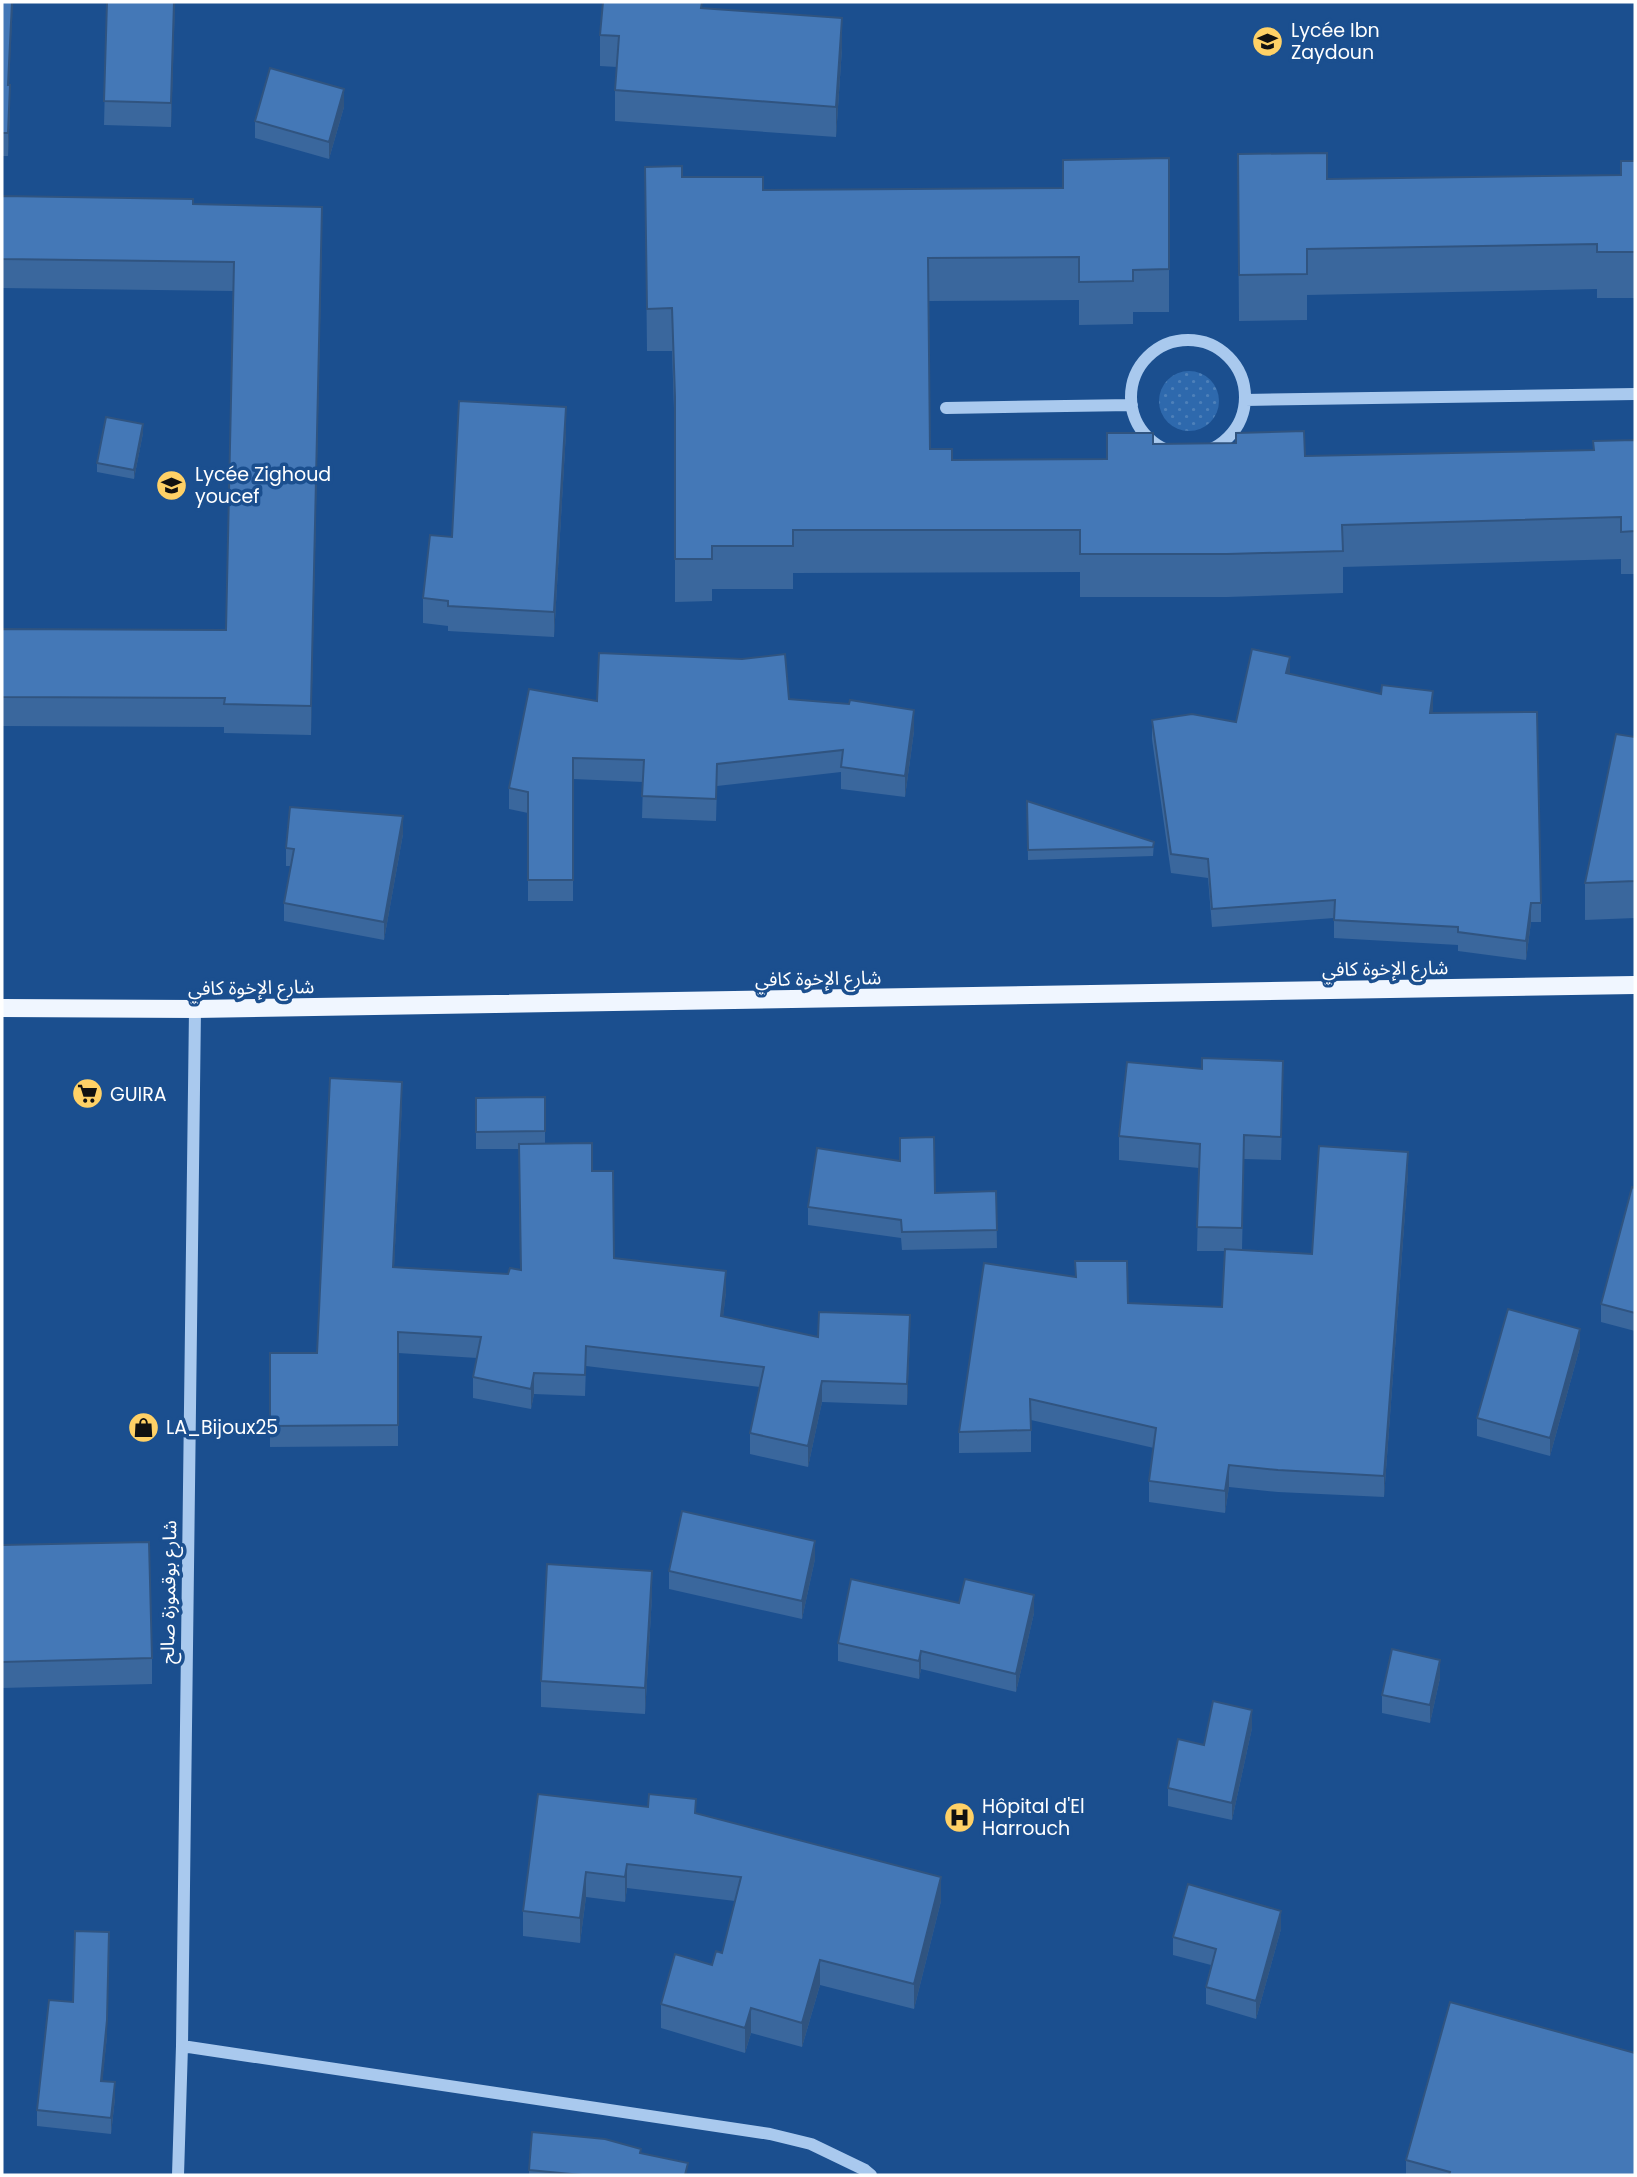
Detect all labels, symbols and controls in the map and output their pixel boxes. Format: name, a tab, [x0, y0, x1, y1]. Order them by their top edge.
place label: Lycée Ibn Zaydoun	[1291, 17, 1380, 66]
school or university icon: Lycée Ibn Zaydoun	[1251, 24, 1285, 58]
place label: Lycée Zighoud youcef	[195, 461, 331, 510]
school or university icon: Lycée Zighoud youcef	[155, 468, 189, 502]
street label: شارع الإخوة كافي	[1322, 954, 1448, 985]
street label: شارع الإخوة كافي	[755, 964, 881, 995]
street label: شارع الإخوة كافي	[188, 973, 314, 1004]
supermarket icon: GUIRA	[70, 1077, 104, 1111]
place label: GUIRA	[110, 1081, 167, 1108]
shop icon: LA_Bijoux25	[126, 1410, 160, 1444]
place label: LA_Bijoux25	[166, 1414, 278, 1441]
street label: شارع بوقموزة صالح	[154, 1520, 184, 1664]
place label: Hôpital d'El Harrouch	[982, 1793, 1085, 1842]
hospital icon: Hôpital d'El Harrouch	[942, 1800, 976, 1834]

